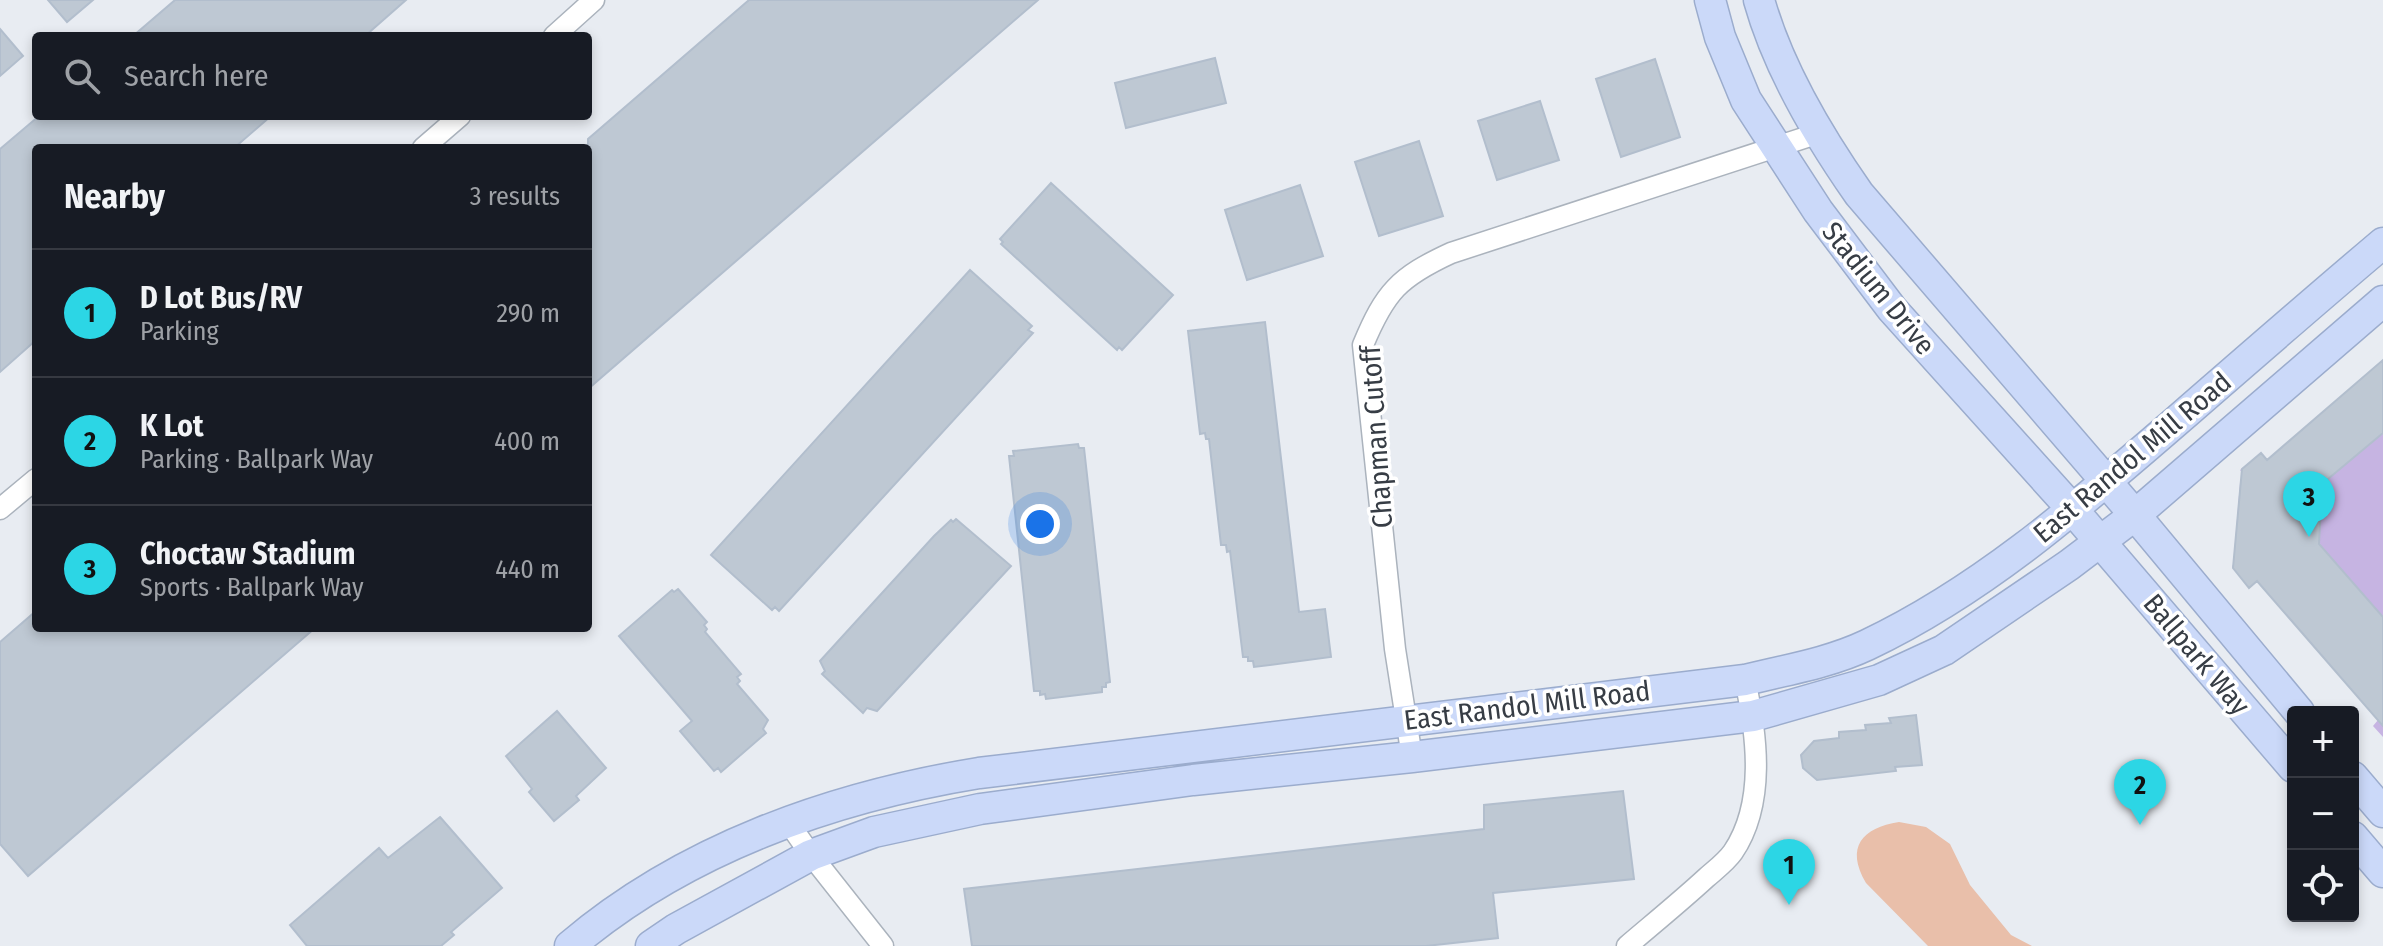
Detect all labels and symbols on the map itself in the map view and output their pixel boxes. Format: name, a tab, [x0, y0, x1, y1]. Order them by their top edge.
street label: Stadium Drive	[1815, 215, 1942, 361]
street label: Chapman Cutoff	[1353, 342, 1399, 529]
street label: East Randol Mill Road	[2027, 365, 2238, 550]
pin: 3	[2283, 471, 2335, 537]
your location	[1020, 504, 1060, 544]
street label: Ballpark Way	[2137, 587, 2257, 722]
street label: East Randol Mill Road	[1402, 674, 1652, 737]
pin: 2	[2114, 759, 2166, 825]
pin: 1	[1763, 839, 1815, 905]

